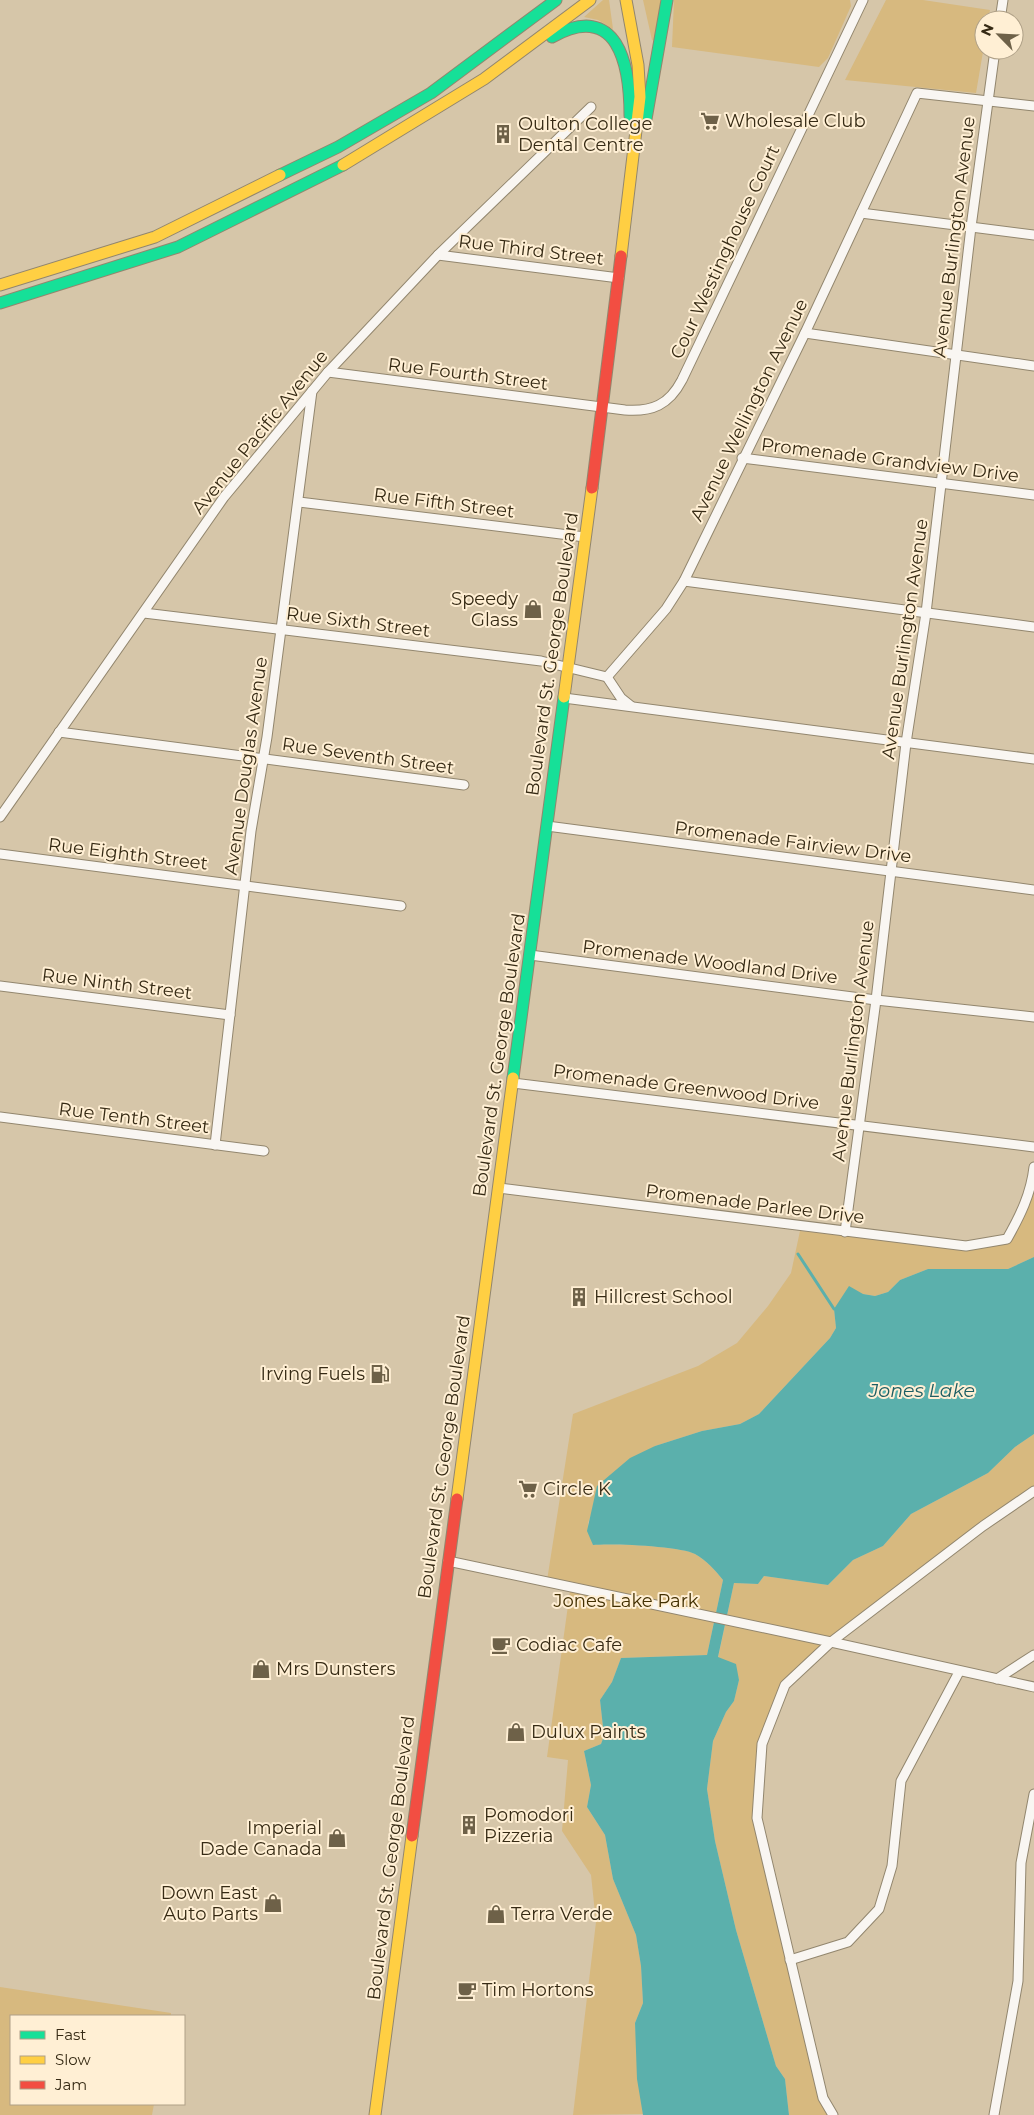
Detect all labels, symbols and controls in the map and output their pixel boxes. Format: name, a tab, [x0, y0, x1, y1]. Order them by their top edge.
north arrow	[974, 10, 1024, 60]
text: N	[977, 21, 998, 39]
supermarket icon: Wholesale Club	[699, 110, 721, 132]
place label: Wholesale Club	[725, 110, 866, 132]
place label: Oulton College Dental Centre	[518, 113, 653, 156]
street label: Avenue Burlington Avenue	[928, 115, 980, 359]
building icon: Oulton College Dental Centre	[492, 123, 514, 145]
street label: Cour Westinghouse Court	[666, 142, 784, 362]
street label: Rue Third Street	[457, 230, 605, 270]
street label: Avenue Wellington Avenue	[685, 295, 813, 525]
street label: Avenue Pacific Avenue	[187, 346, 333, 518]
street label: Rue Fourth Street	[387, 353, 549, 395]
street label: Promenade Grandview Drive	[760, 433, 1020, 487]
street label: Rue Fifth Street	[372, 483, 516, 523]
street label: Boulevard St. George Boulevard	[521, 511, 583, 797]
street label: Avenue Burlington Avenue	[877, 517, 933, 761]
place label: Speedy Glass	[451, 588, 518, 631]
shop icon: Speedy Glass	[522, 598, 544, 620]
street label: Rue Sixth Street	[285, 602, 431, 642]
street label: Avenue Douglas Avenue	[220, 655, 272, 877]
street label: Rue Seventh Street	[281, 733, 455, 779]
street label: Promenade Fairview Drive	[673, 817, 913, 867]
street label: Rue Eighth Street	[47, 833, 209, 875]
street label: Boulevard St. George Boulevard	[468, 912, 530, 1198]
street label: Avenue Burlington Avenue	[827, 919, 879, 1163]
street label: Promenade Woodland Drive	[581, 935, 839, 989]
street label: Rue Ninth Street	[41, 964, 193, 1004]
street label: Promenade Greenwood Drive	[552, 1060, 821, 1114]
street label: Rue Tenth Street	[57, 1098, 211, 1138]
street label: Promenade Parlee Drive	[644, 1180, 866, 1228]
building icon: Hillcrest School	[568, 1286, 590, 1308]
place label: Hillcrest School	[594, 1286, 733, 1308]
street label: Boulevard St. George Boulevard	[413, 1314, 475, 1600]
place label: Irving Fuels	[261, 1363, 365, 1385]
fuel station icon: Irving Fuels	[369, 1363, 391, 1385]
water label: Jones Lake	[868, 1379, 975, 1402]
supermarket icon: Circle K	[517, 1478, 539, 1500]
place label: Circle K	[543, 1478, 611, 1500]
park label: Jones Lake Park	[552, 1590, 699, 1612]
cafe icon: Codiac Cafe	[490, 1634, 512, 1656]
place label: Codiac Cafe	[516, 1634, 622, 1656]
shop icon: Mrs Dunsters	[250, 1658, 272, 1680]
place label: Mrs Dunsters	[276, 1658, 396, 1680]
street label: Boulevard St. George Boulevard	[363, 1715, 419, 2001]
shop icon: Dulux Paints	[505, 1721, 527, 1743]
place label: Dulux Paints	[531, 1721, 646, 1743]
place label: Pomodori Pizzeria	[484, 1804, 574, 1847]
building icon: Pomodori Pizzeria	[458, 1814, 480, 1836]
place label: Imperial Dade Canada	[200, 1817, 322, 1860]
shop icon: Imperial Dade Canada	[326, 1827, 348, 1849]
place label: Down East Auto Parts	[161, 1882, 258, 1925]
shop icon: Down East Auto Parts	[262, 1892, 284, 1914]
shop icon: Terra Verde	[485, 1903, 507, 1925]
place label: Terra Verde	[511, 1903, 613, 1925]
cafe icon: Tim Hortons	[456, 1979, 478, 2001]
place label: Tim Hortons	[482, 1979, 594, 2001]
legend	[10, 2015, 185, 2105]
text: Fast	[55, 2025, 86, 2044]
text: Slow	[55, 2050, 91, 2069]
text: Jam	[54, 2075, 87, 2094]

